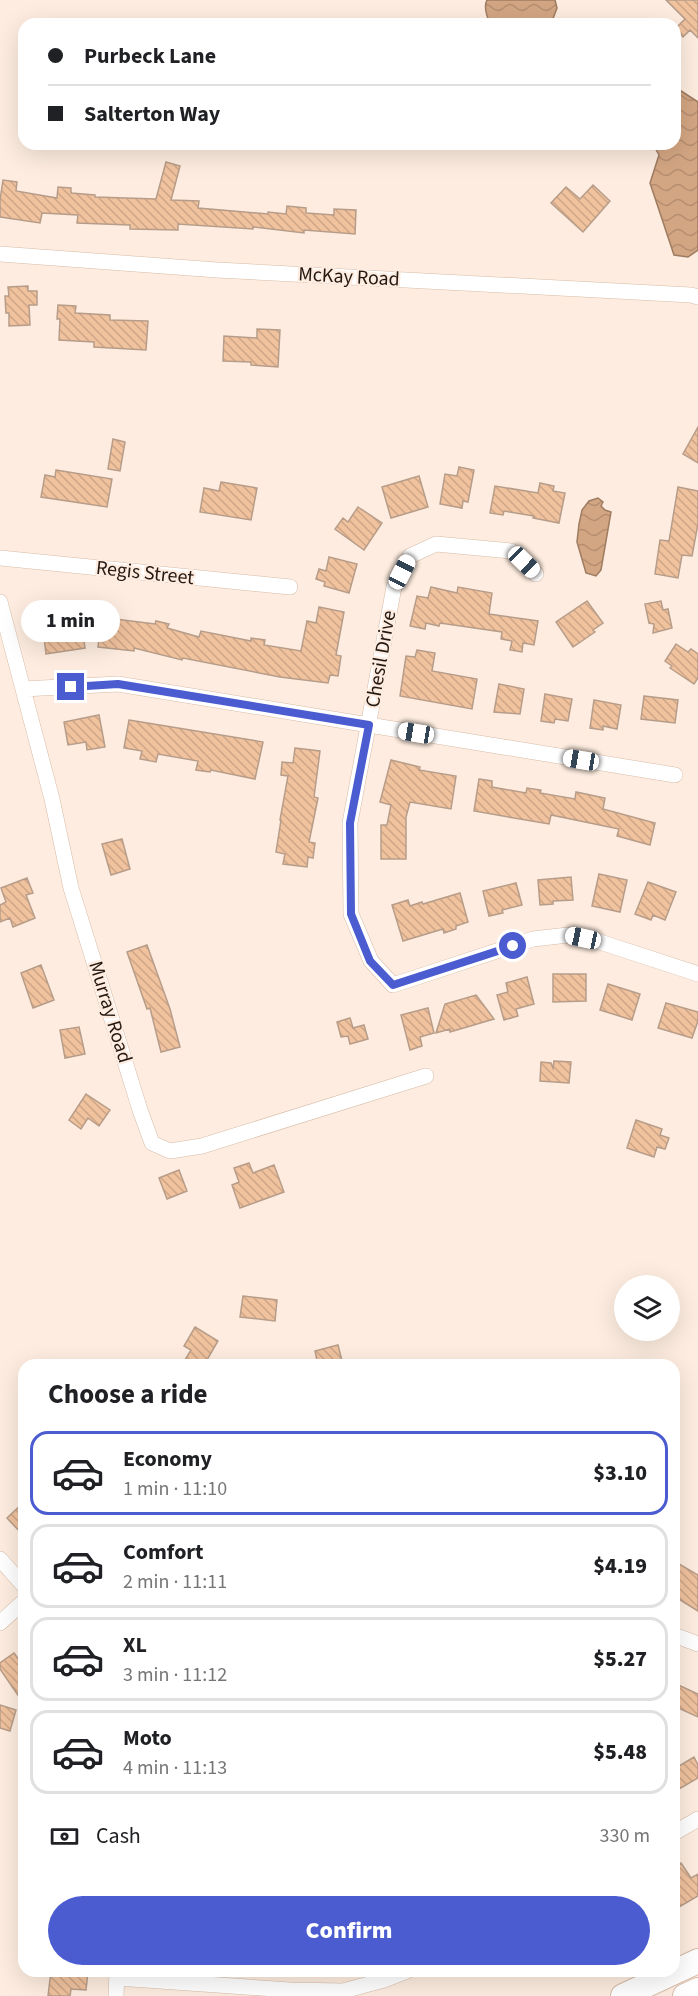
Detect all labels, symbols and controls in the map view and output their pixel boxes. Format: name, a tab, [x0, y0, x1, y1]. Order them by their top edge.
text: Purbeck Lane	[84, 40, 216, 72]
text: Salterton Way	[84, 98, 220, 130]
street label: McKay Road	[298, 260, 400, 294]
car	[505, 543, 543, 581]
car	[386, 552, 418, 592]
street label: Regis Street	[95, 554, 196, 592]
callout: 1 min	[22, 600, 121, 642]
text: 1 min	[46, 607, 95, 635]
street label: Chesil Drive	[359, 608, 403, 710]
route end	[57, 673, 84, 700]
car	[397, 721, 435, 745]
car	[562, 748, 600, 772]
car	[564, 925, 602, 951]
route start	[499, 932, 526, 959]
street label: Murray Road	[81, 958, 139, 1066]
map controls	[614, 1275, 680, 1341]
button: layers	[614, 1275, 680, 1341]
text: Choose a ride	[48, 1375, 208, 1414]
text: Economy	[123, 1443, 212, 1475]
icon: car	[51, 1446, 105, 1500]
text: $3.10	[593, 1457, 647, 1489]
text: 1 min · 11:10	[123, 1475, 227, 1503]
text: Comfort	[123, 1536, 204, 1568]
icon: car	[51, 1539, 105, 1593]
text: $4.19	[593, 1550, 647, 1582]
text: 2 min · 11:11	[123, 1568, 227, 1596]
text: XL	[123, 1629, 147, 1661]
icon: car	[51, 1632, 105, 1686]
text: $5.27	[593, 1643, 647, 1675]
text: 3 min · 11:12	[123, 1661, 227, 1689]
text: Moto	[123, 1722, 172, 1754]
icon: car	[51, 1725, 105, 1779]
text: $5.48	[593, 1736, 647, 1768]
text: 4 min · 11:13	[123, 1754, 227, 1782]
icon: cash	[48, 1820, 81, 1853]
text: Cash	[96, 1820, 141, 1852]
text: 330 m	[600, 1822, 650, 1850]
button: Confirm	[48, 1896, 650, 1965]

